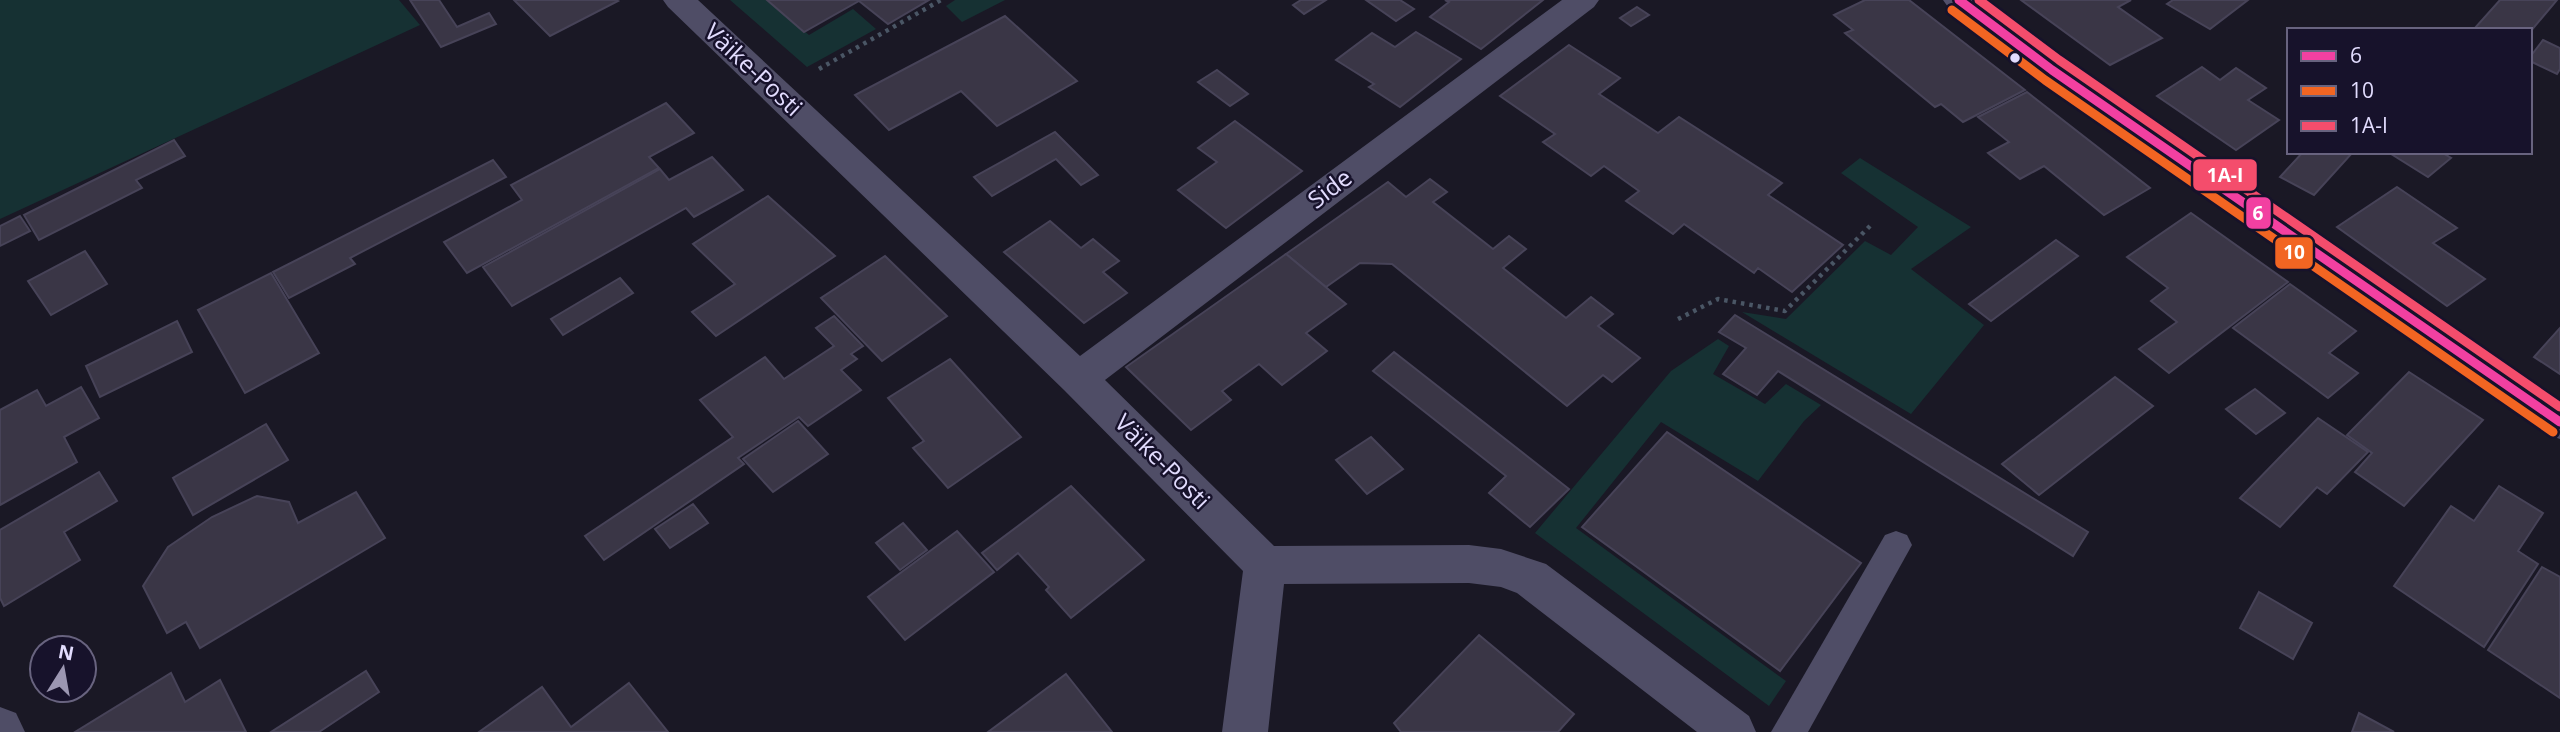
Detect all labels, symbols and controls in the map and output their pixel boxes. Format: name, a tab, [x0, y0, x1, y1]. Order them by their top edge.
street label: Väike-Posti	[698, 15, 810, 123]
legend	[2287, 28, 2532, 154]
text: 6	[2350, 41, 2362, 69]
unlabelled marker	[2008, 51, 2022, 65]
text: 10	[2350, 76, 2374, 104]
text: 1A-I	[2350, 111, 2388, 139]
line badge: 1A-I	[2192, 158, 2258, 192]
street label: Side	[1300, 160, 1358, 215]
text: 1A-I	[2207, 162, 2243, 188]
line badge: 6	[2245, 196, 2272, 230]
text: 6	[2253, 200, 2264, 226]
line badge: 10	[2274, 236, 2314, 270]
text: 10	[2283, 239, 2305, 265]
street label: Väike-Posti	[1108, 406, 1218, 516]
north arrow	[28, 634, 98, 704]
text: N	[56, 638, 76, 667]

